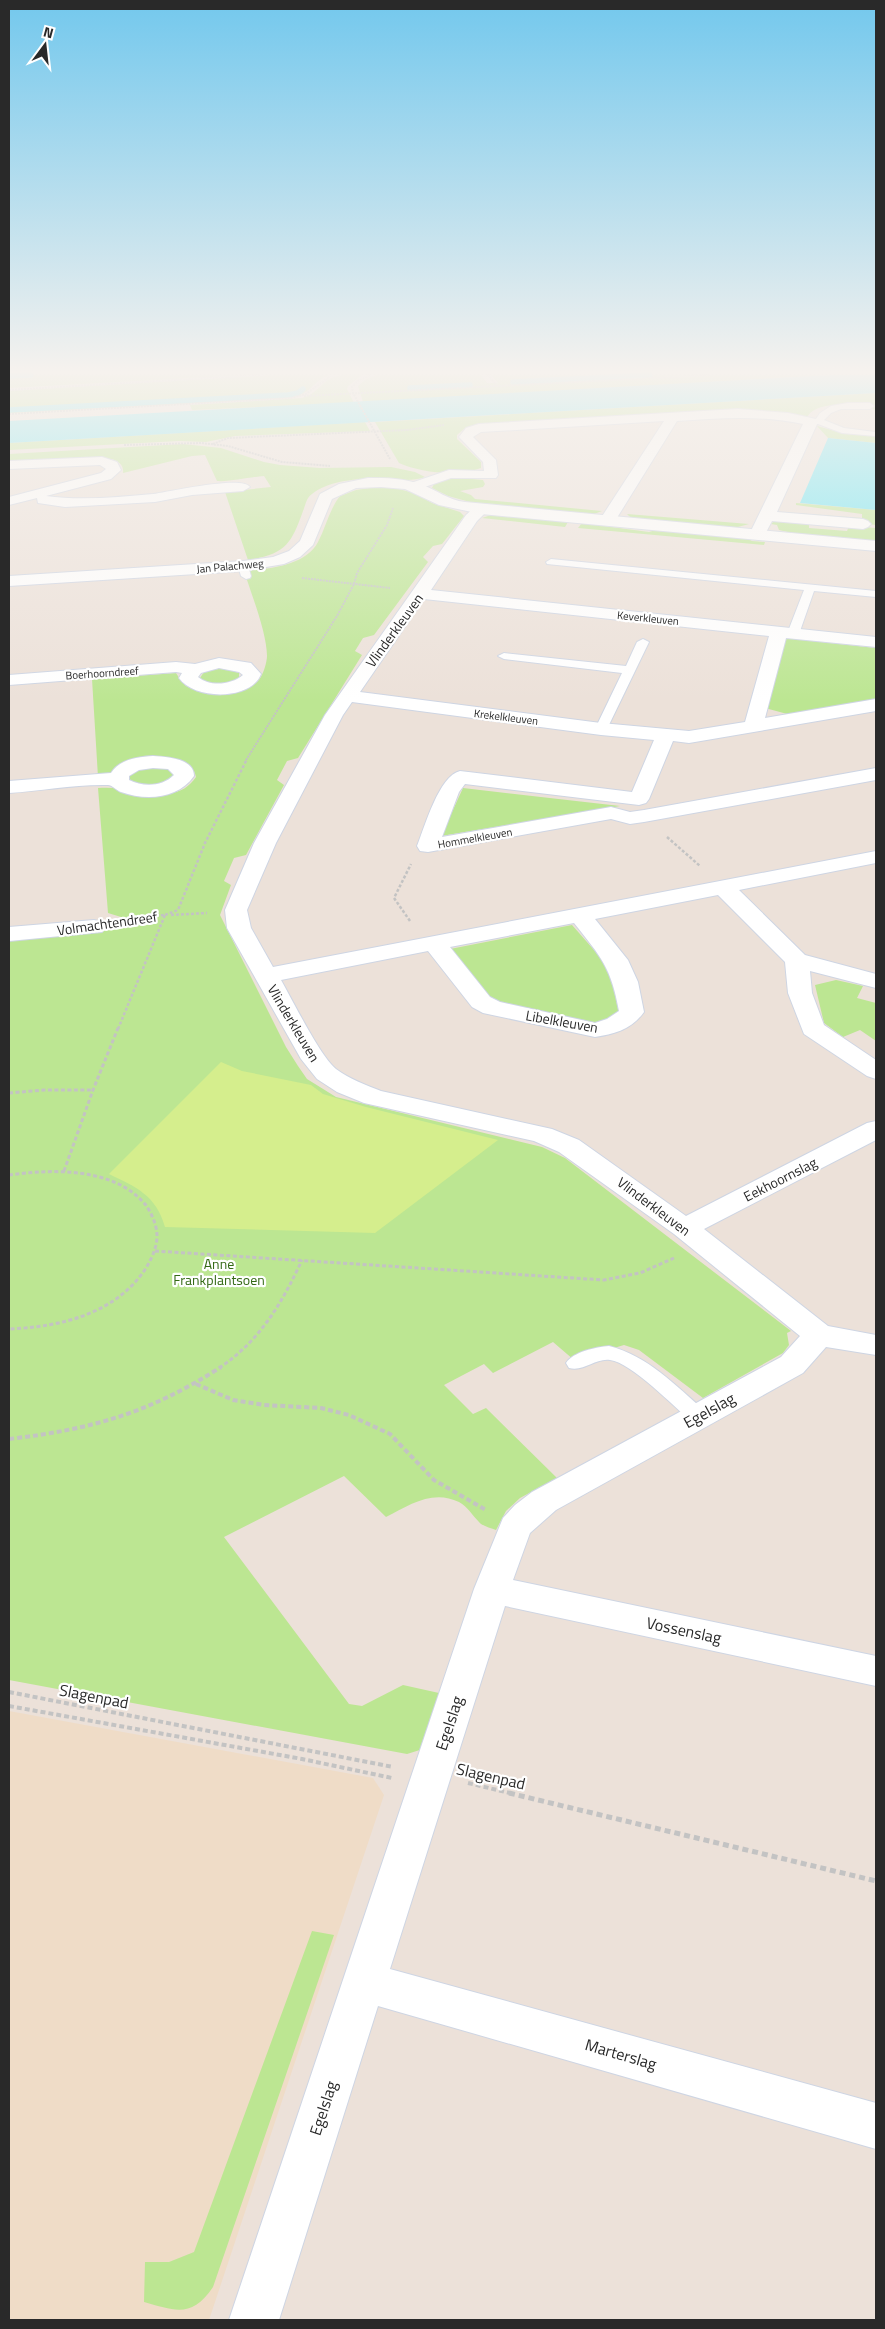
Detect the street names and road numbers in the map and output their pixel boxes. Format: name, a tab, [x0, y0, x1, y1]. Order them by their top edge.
street label: Jan Palachweg	[196, 555, 265, 577]
street label: Vlinderkleuven	[360, 589, 428, 671]
street label: Keverkleuven	[616, 607, 680, 629]
street label: Boerhoorndreef	[65, 662, 140, 684]
street label: Krekelkleuven	[473, 705, 539, 729]
street label: Hommelkleuven	[436, 824, 514, 852]
street label: Volmachtendreef	[56, 906, 159, 940]
street label: Vlinderkleuven	[263, 980, 325, 1066]
street label: Libelkleuven	[524, 1004, 600, 1038]
street label: Eekhoornslag	[740, 1151, 820, 1207]
street label: Vlinderkleuven	[613, 1171, 695, 1241]
street label: Egelslag	[679, 1386, 739, 1434]
street label: Vossenslag	[644, 1610, 724, 1650]
street label: Slagenpad	[57, 1678, 131, 1714]
street label: Egelslag	[429, 1693, 469, 1753]
street label: Slagenpad	[454, 1756, 528, 1796]
street label: Marterslag	[582, 2032, 660, 2076]
street label: Egelslag	[303, 2078, 343, 2138]

